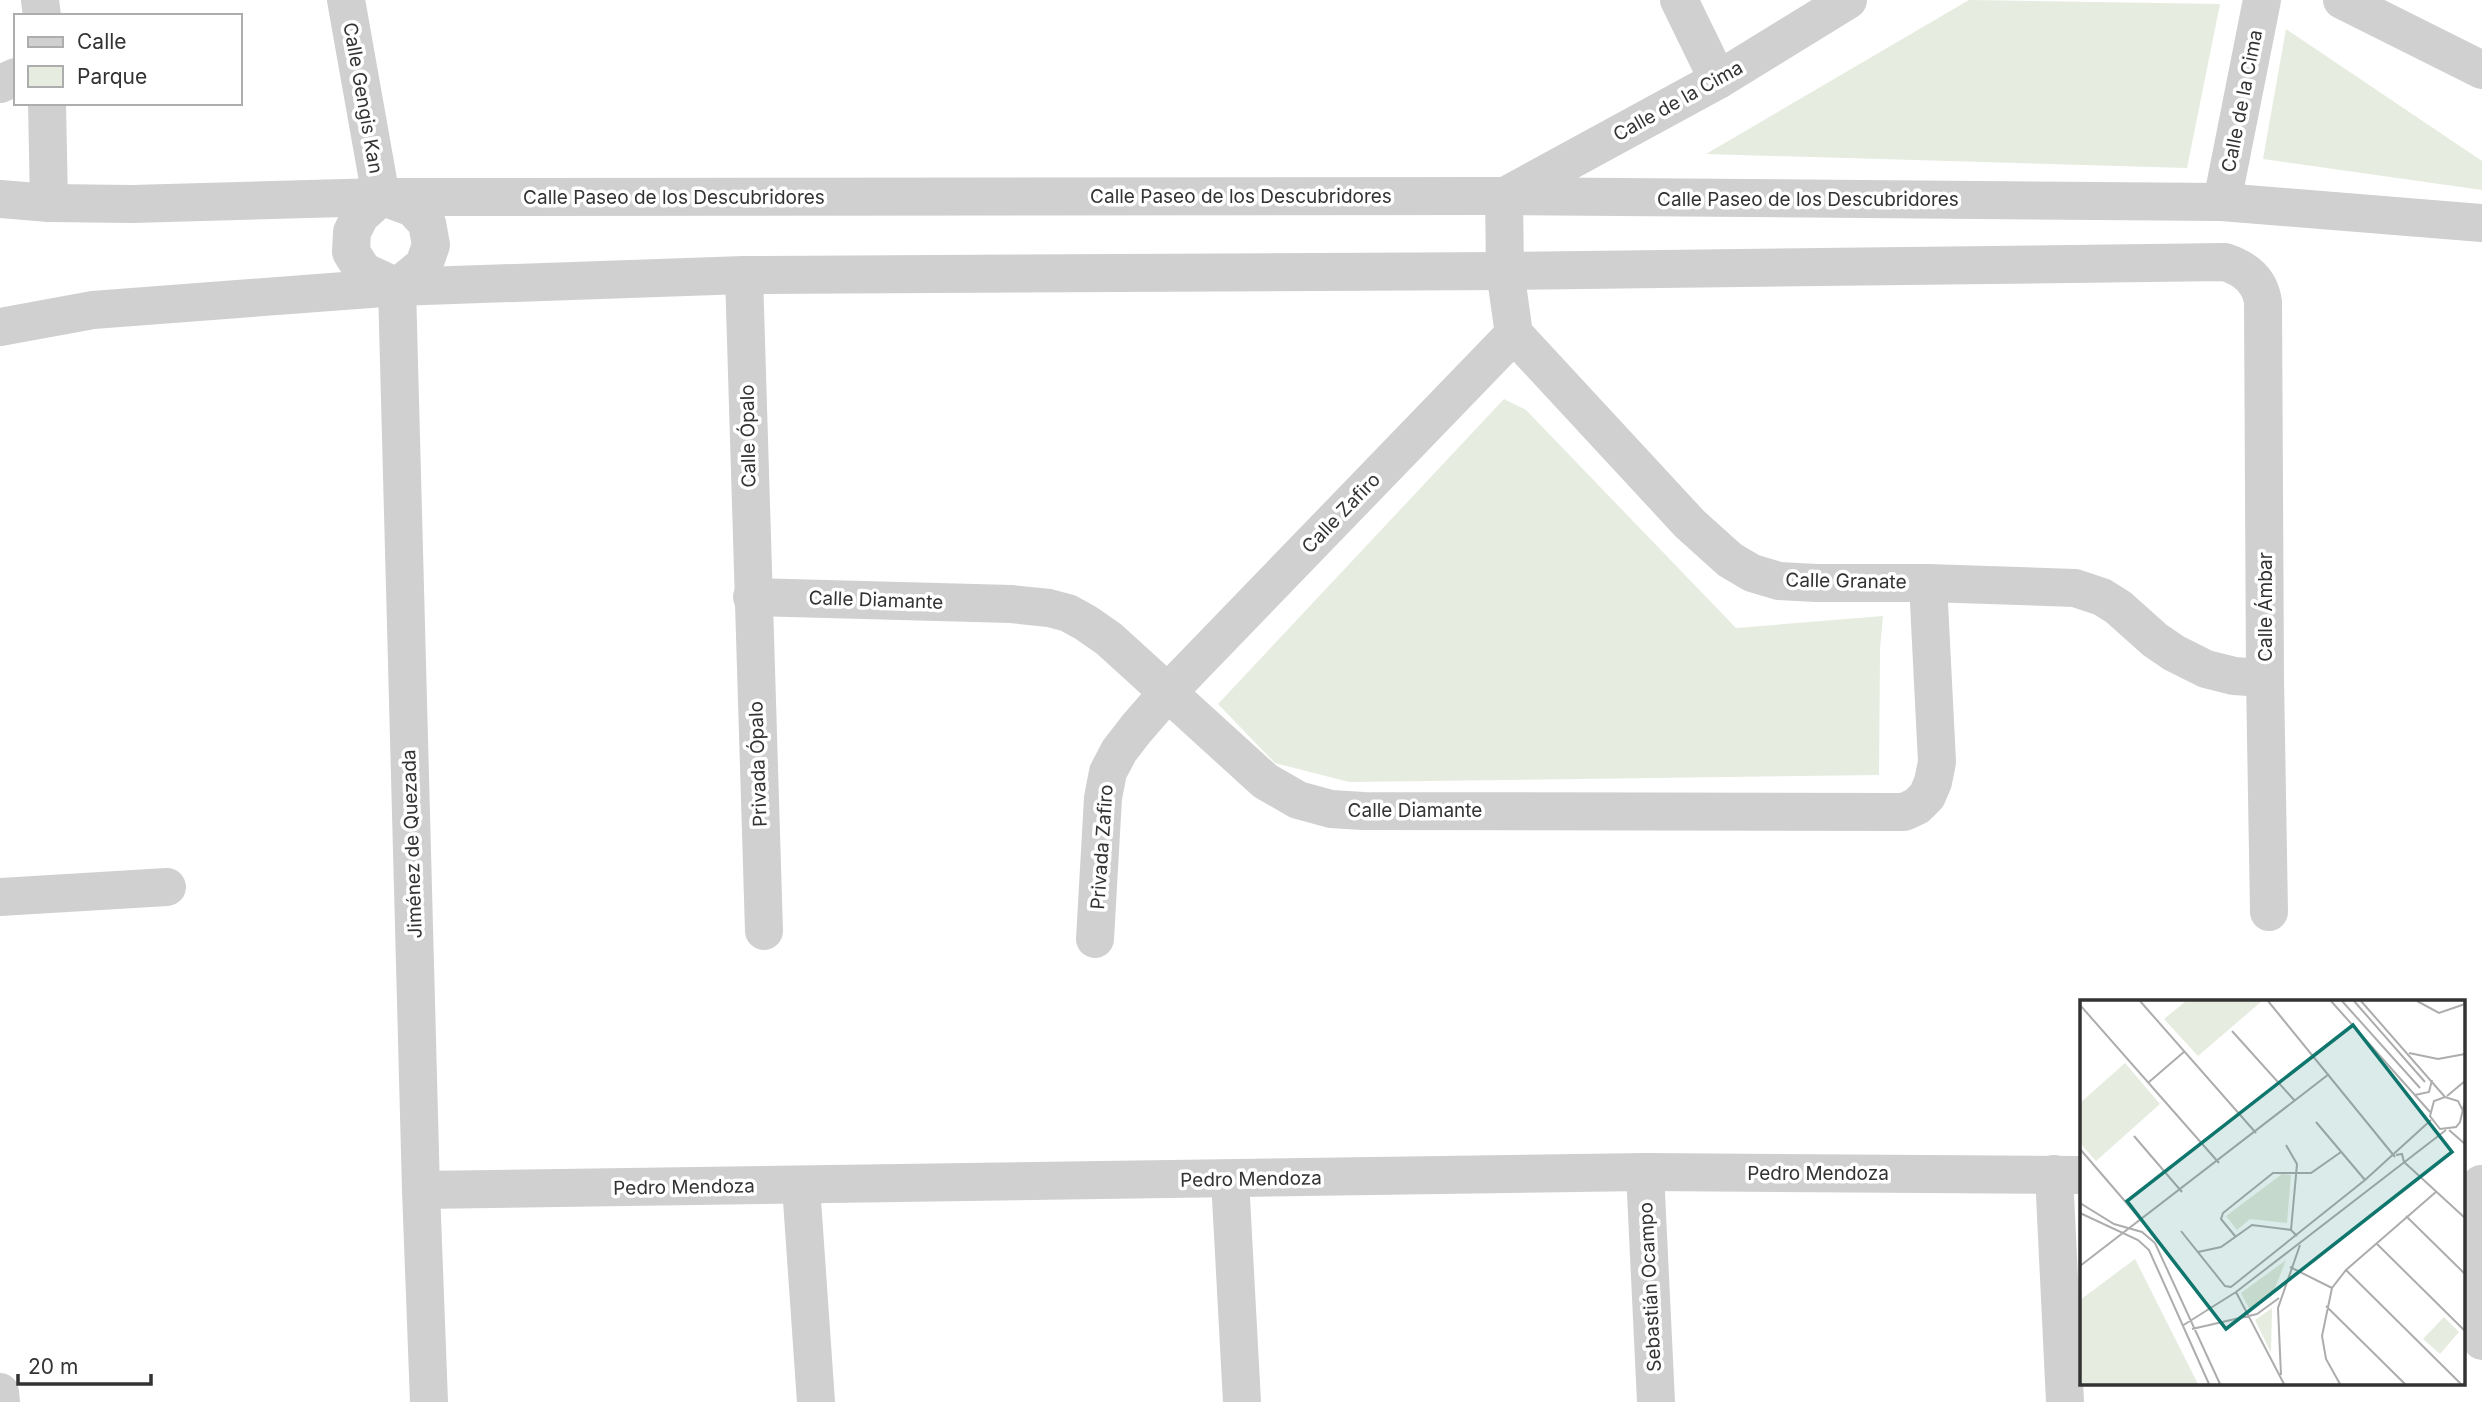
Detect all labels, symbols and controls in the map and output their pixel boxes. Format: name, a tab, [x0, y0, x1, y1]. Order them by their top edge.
legend	[14, 14, 242, 105]
street label: Calle Gengis Kan	[338, 21, 388, 175]
street label: Calle de la Cima	[2217, 28, 2267, 174]
text: Calle	[77, 29, 127, 54]
street label: Calle de la Cima	[1609, 56, 1747, 146]
text: Parque	[77, 64, 147, 89]
street label: Calle Paseo de los Descubridores	[1090, 185, 1392, 208]
street label: Calle Paseo de los Descubridores	[523, 186, 825, 209]
street label: Calle Paseo de los Descubridores	[1657, 188, 1959, 211]
street label: Calle Ópalo	[736, 384, 760, 488]
street label: Calle Zafiro	[1297, 468, 1385, 558]
street label: Calle Ámbar	[2253, 552, 2277, 662]
street label: Calle Granate	[1785, 568, 1907, 594]
street label: Calle Diamante	[808, 586, 944, 614]
street label: Privada Ópalo	[744, 701, 772, 827]
street label: Jiménez de Quezada	[397, 749, 427, 939]
street label: Privada Zafiro	[1086, 784, 1118, 910]
street label: Calle Diamante	[1348, 799, 1482, 822]
inset map	[2080, 1000, 2464, 1384]
street label: Pedro Mendoza	[1747, 1162, 1889, 1185]
street label: Pedro Mendoza	[1180, 1166, 1322, 1192]
street label: Pedro Mendoza	[613, 1174, 755, 1200]
street label: Sebastián Ocampo	[1634, 1202, 1666, 1372]
scale bar	[18, 1342, 150, 1386]
text: 20 m	[28, 1354, 78, 1379]

